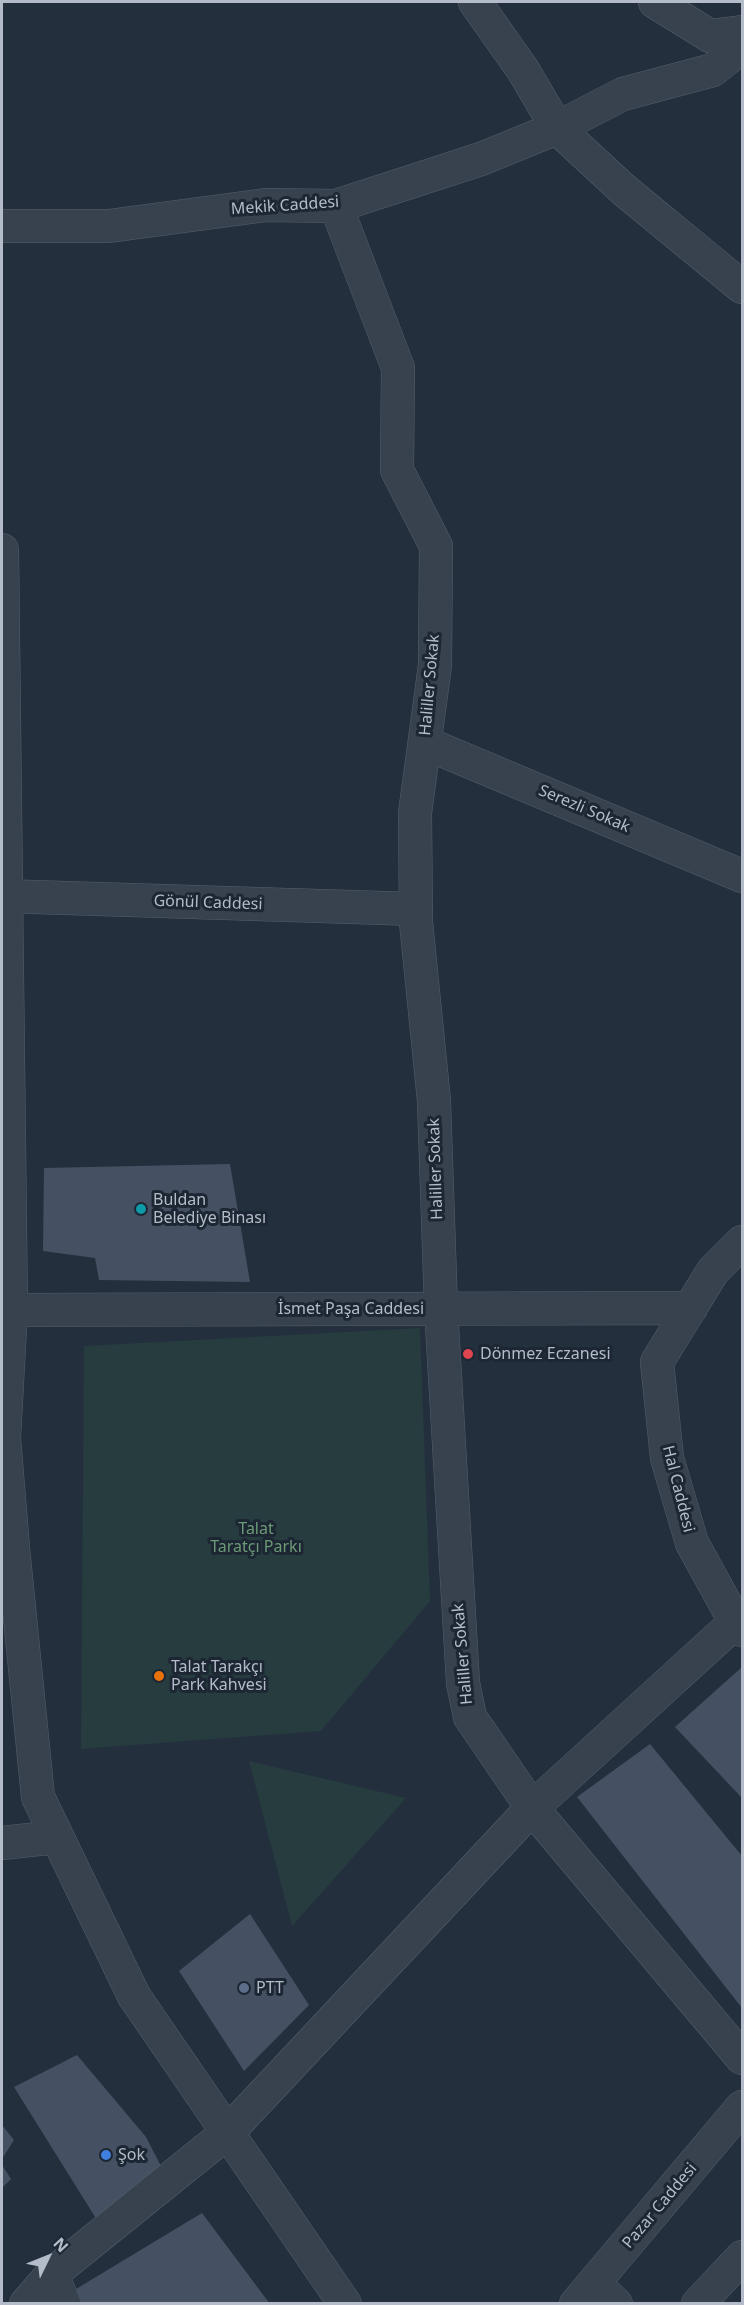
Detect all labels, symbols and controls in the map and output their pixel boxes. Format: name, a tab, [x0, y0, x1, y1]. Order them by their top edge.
street label: Mekik Caddesi	[230, 193, 340, 219]
street label: Haliller Sokak	[416, 634, 444, 736]
street label: Serezli Sokak	[535, 781, 633, 837]
street label: Gönül Caddesi	[153, 892, 263, 914]
street label: Haliller Sokak	[425, 1118, 447, 1220]
place label: Buldan Belediye Binası	[153, 1190, 266, 1228]
marker: Buldan Belediye Binası	[134, 1202, 148, 1216]
street label: İsmet Paşa Caddesi	[278, 1299, 424, 1319]
place label: Dönmez Eczanesi	[480, 1344, 611, 1364]
marker: Dönmez Eczanesi	[461, 1347, 475, 1361]
street label: Hal Caddesi	[658, 1444, 698, 1534]
park label: Talat Taratçı Parkı	[210, 1519, 302, 1557]
street label: Haliller Sokak	[449, 1603, 477, 1705]
place label: Talat Tarakçı Park Kahvesi	[171, 1657, 267, 1695]
marker: Talat Tarakçı Park Kahvesi	[152, 1669, 166, 1683]
place label: PTT	[256, 1978, 284, 1998]
marker: PTT	[237, 1981, 251, 1995]
place label: Şok	[118, 2145, 145, 2165]
marker: Şok	[99, 2148, 113, 2162]
street label: Pazar Caddesi	[619, 2159, 701, 2253]
north arrow	[18, 2227, 78, 2287]
text: N	[49, 2232, 74, 2257]

